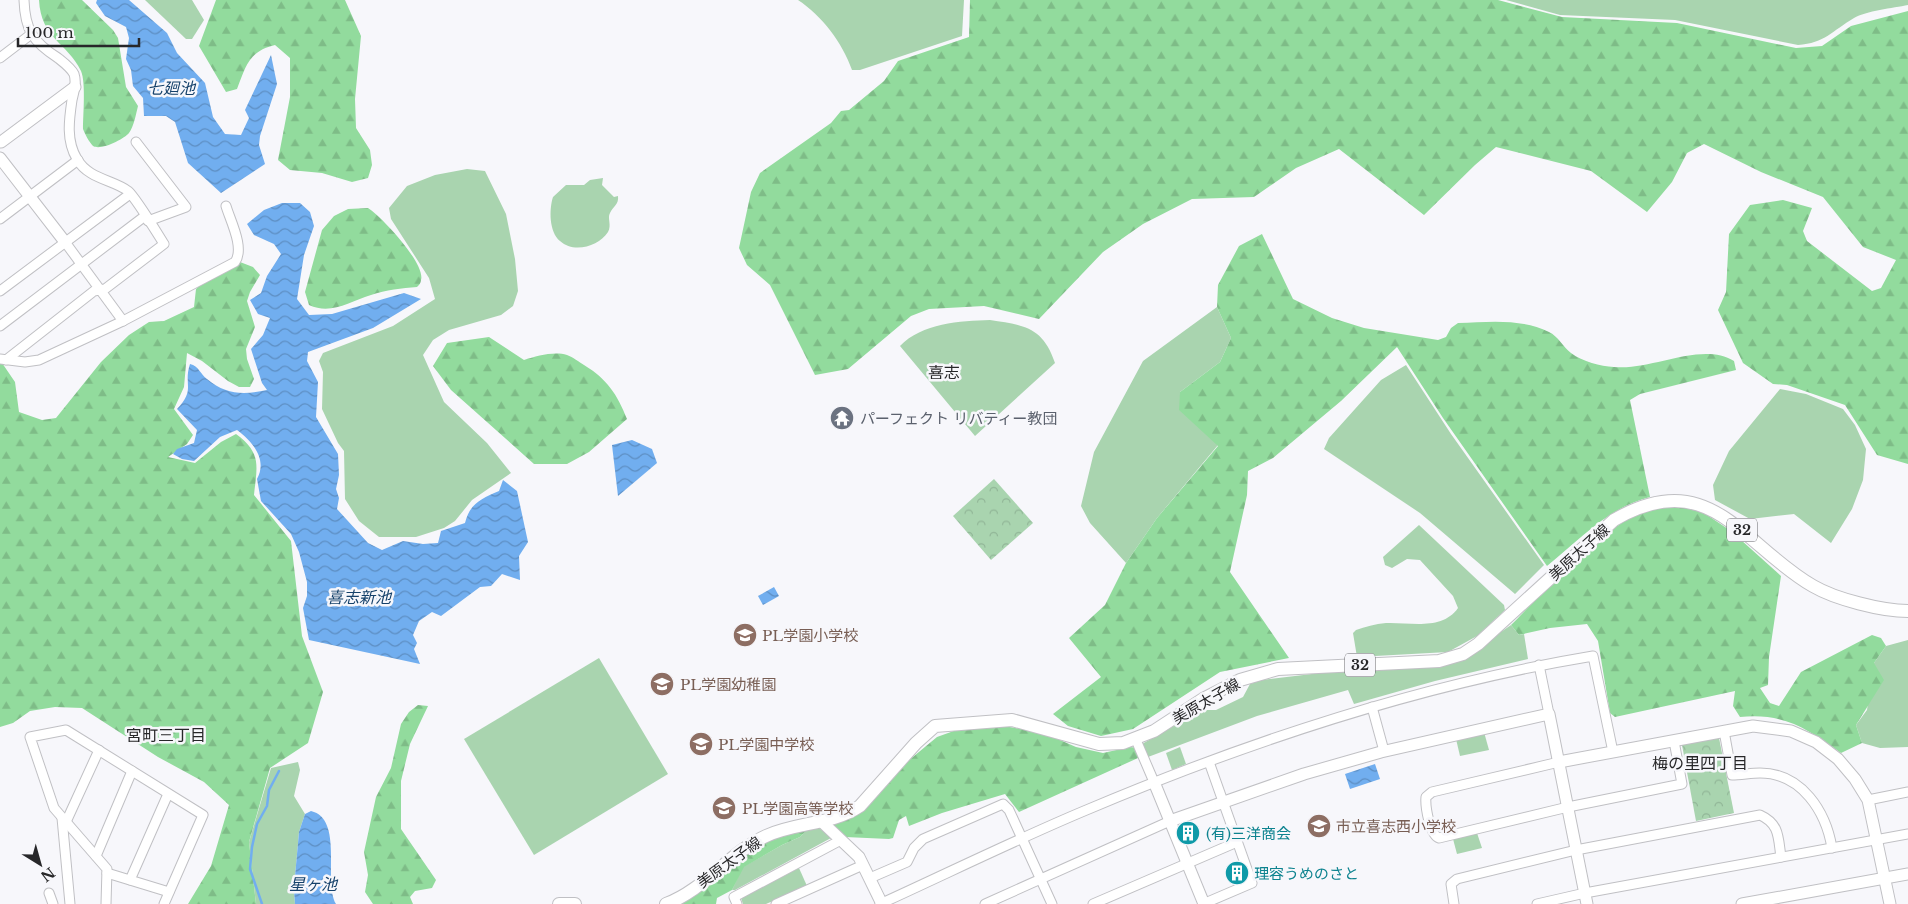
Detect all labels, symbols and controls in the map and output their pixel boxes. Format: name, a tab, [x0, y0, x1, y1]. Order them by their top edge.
scale bar	[18, 15, 139, 47]
text: 100 m	[25, 23, 74, 42]
water label: 七廻池	[147, 78, 197, 98]
district label: 喜志	[928, 362, 960, 382]
temple icon: パーフェクト リバティー教団	[829, 405, 855, 431]
place label: パーフェクト リバティー教団	[860, 409, 1058, 428]
road number: 32	[1727, 518, 1757, 542]
street label: 美原太子線	[1545, 520, 1613, 584]
water label: 喜志新池	[327, 587, 393, 607]
school or university icon: PL学園小学校	[732, 622, 758, 648]
place label: PL学園小学校	[762, 626, 858, 645]
road number: 32	[1345, 654, 1375, 676]
school or university icon: PL学園幼稚園	[649, 671, 675, 697]
street label: 美原太子線	[1169, 674, 1243, 728]
place label: PL学園幼稚園	[680, 675, 776, 694]
district label: 宮町三丁目	[126, 725, 206, 745]
school or university icon: PL学園中学校	[688, 731, 714, 757]
place label: PL学園中学校	[718, 735, 814, 754]
district label: 梅の里四丁目	[1652, 753, 1748, 773]
school or university icon: PL学園高等学校	[711, 795, 737, 821]
place label: PL学園高等学校	[742, 799, 853, 818]
school or university icon: 市立喜志西小学校	[1306, 813, 1332, 839]
place label: 市立喜志西小学校	[1336, 817, 1456, 836]
building icon: (有)三洋商会	[1175, 820, 1201, 846]
place label: (有)三洋商会	[1206, 824, 1291, 843]
street label: 美原太子線	[693, 832, 765, 892]
north arrow	[15, 839, 65, 889]
building icon: 理容うめのさと	[1224, 860, 1250, 886]
text: N	[37, 863, 58, 886]
place label: 理容うめのさと	[1254, 864, 1359, 883]
water label: 星ヶ池	[289, 874, 339, 894]

